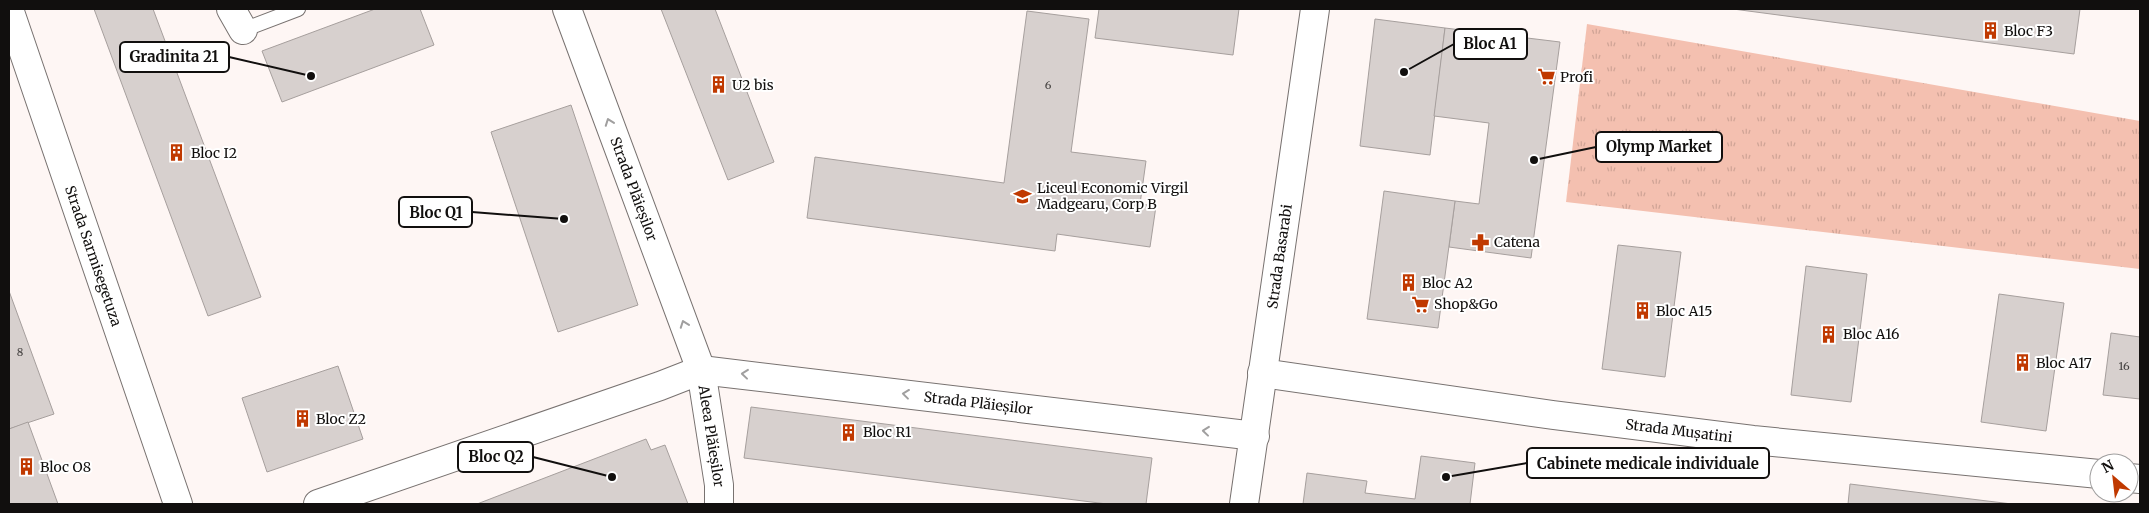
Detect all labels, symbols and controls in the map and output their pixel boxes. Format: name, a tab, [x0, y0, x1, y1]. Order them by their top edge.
building icon: Bloc F3	[1980, 21, 2000, 41]
place label: Bloc F3	[2004, 22, 2053, 40]
callout: Bloc A1	[1454, 29, 1527, 59]
text: Bloc A1	[1463, 34, 1517, 53]
callout: Gradinita 21	[120, 42, 229, 72]
text: Gradinita 21	[130, 47, 218, 66]
supermarket icon: Profi	[1536, 67, 1556, 87]
place label: Profi	[1560, 68, 1593, 86]
building icon: U2 bis	[708, 75, 728, 95]
place label: U2 bis	[732, 76, 774, 94]
house number: 6	[1045, 78, 1052, 92]
one-way arrow	[605, 119, 615, 127]
callout: Olymp Market	[1596, 132, 1722, 162]
street label: Strada Plăieșilor	[606, 134, 661, 244]
text: Olymp Market	[1606, 137, 1712, 156]
building icon: Bloc I2	[167, 143, 187, 163]
place label: Bloc I2	[191, 144, 237, 162]
place label: Liceul Economic Virgil Madgearu, Corp B	[1037, 179, 1189, 213]
street label: Strada Sarmisegetuza	[61, 183, 126, 329]
school or university icon: Liceul Economic Virgil Madgearu, Corp B	[1013, 186, 1033, 206]
callout: Bloc Q1	[399, 197, 472, 227]
text: Bloc Q1	[409, 203, 463, 222]
street label: Strada Basarabi	[1263, 203, 1296, 310]
pharmacy icon: Catena	[1470, 232, 1490, 252]
place label: Catena	[1494, 233, 1540, 251]
building icon: Bloc A2	[1398, 273, 1418, 293]
place label: Bloc A2	[1422, 274, 1473, 292]
supermarket icon: Shop&Go	[1410, 294, 1430, 314]
place label: Shop&Go	[1434, 295, 1498, 313]
building icon: Bloc A15	[1632, 301, 1652, 321]
place label: Bloc A15	[1656, 302, 1712, 320]
one-way arrow	[680, 320, 690, 329]
building icon: Bloc A16	[1819, 324, 1839, 344]
place label: Bloc A16	[1843, 325, 1900, 343]
house number: 8	[17, 345, 24, 359]
building icon: Bloc A17	[2012, 353, 2032, 373]
place label: Bloc A17	[2036, 354, 2092, 372]
house number: 16	[2118, 359, 2130, 373]
one-way arrow	[740, 369, 748, 380]
street label: Aleea Plăieșilor	[694, 383, 728, 488]
street label: Strada Plăieșilor	[923, 388, 1034, 418]
one-way arrow	[902, 389, 910, 399]
building icon: Bloc Z2	[292, 409, 312, 429]
place label: Bloc Z2	[316, 410, 366, 428]
street label: Strada Mușatini	[1624, 415, 1734, 446]
building icon: Bloc R1	[839, 422, 859, 442]
place label: Bloc R1	[863, 423, 911, 441]
one-way arrow	[1202, 426, 1210, 437]
callout: Bloc Q2	[458, 442, 533, 472]
text: Bloc Q2	[468, 447, 524, 466]
callout: Cabinete medicale individuale	[1527, 448, 1769, 478]
north arrow	[2089, 453, 2139, 503]
text: Cabinete medicale individuale	[1537, 454, 1759, 473]
text: N	[2099, 456, 2117, 477]
building icon: Bloc O8	[16, 457, 36, 477]
place label: Bloc O8	[40, 458, 91, 476]

